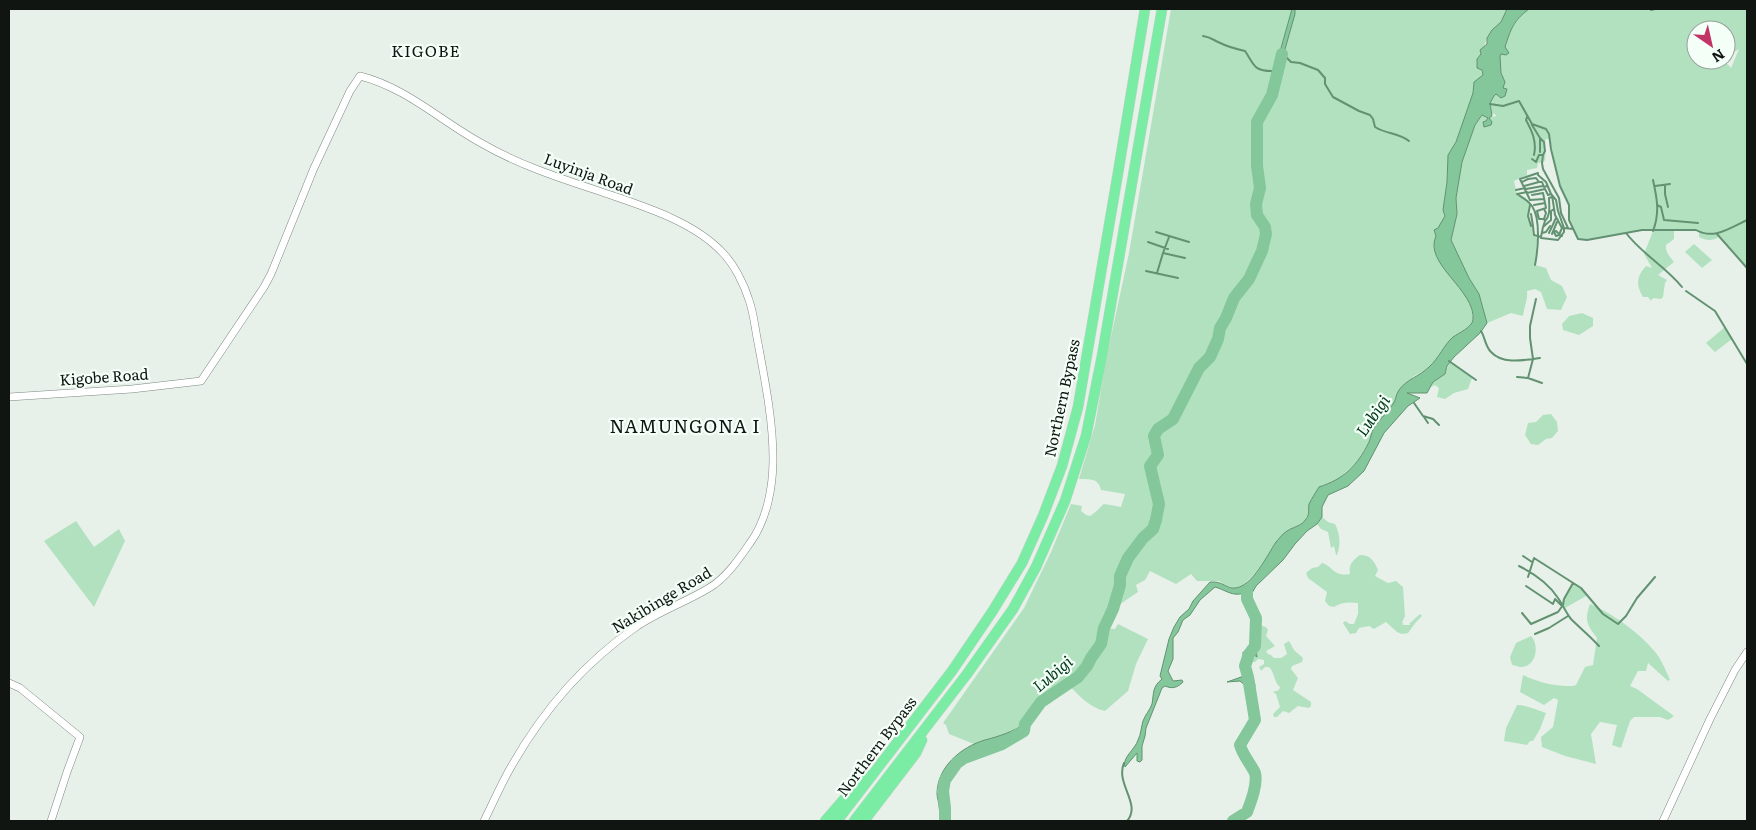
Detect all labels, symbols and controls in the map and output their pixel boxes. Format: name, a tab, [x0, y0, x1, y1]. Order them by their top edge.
north arrow	[1686, 20, 1736, 70]
district label: KIGOBE	[391, 38, 461, 62]
text: N	[1708, 45, 1729, 68]
street label: Luyinja Road	[541, 146, 637, 200]
street label: Northern Bypass	[1037, 337, 1085, 459]
street label: Kigobe Road	[59, 361, 149, 391]
water label: Lubigi	[1349, 389, 1395, 441]
district label: NAMUNGONA I	[609, 412, 761, 439]
street label: Nakibinge Road	[607, 560, 715, 638]
water label: Lubigi	[1027, 649, 1077, 697]
street label: Northern Bypass	[831, 691, 921, 801]

